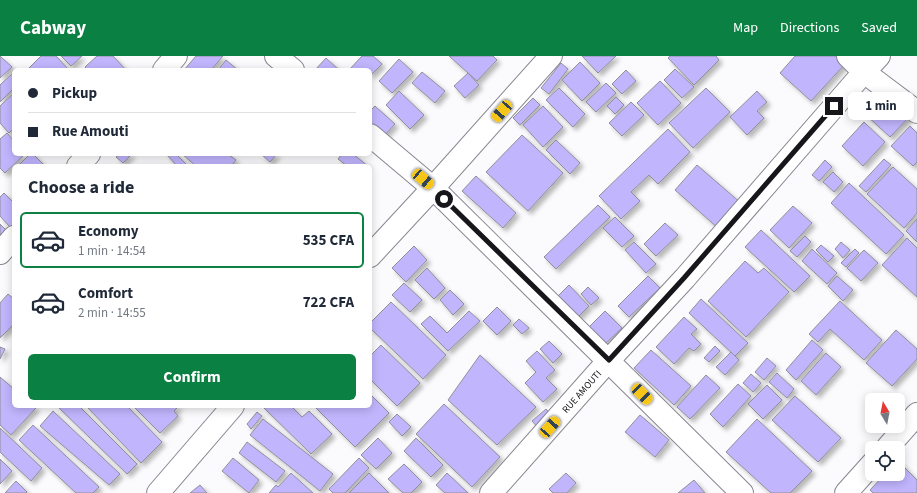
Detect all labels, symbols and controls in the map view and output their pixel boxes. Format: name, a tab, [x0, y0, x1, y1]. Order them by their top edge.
text: Cabway	[20, 15, 86, 42]
text: Map	[733, 18, 758, 38]
text: Directions	[780, 18, 839, 38]
text: Saved	[861, 18, 897, 38]
text: Pickup	[52, 83, 97, 104]
callout: 1 min	[848, 92, 914, 120]
route end	[825, 97, 843, 115]
text: 1 min	[865, 97, 897, 115]
car	[490, 98, 514, 124]
text: Rue Amouti	[52, 121, 129, 142]
car	[410, 167, 436, 191]
text: Choose a ride	[28, 175, 134, 200]
route start	[435, 190, 453, 208]
text: Economy	[78, 221, 139, 242]
icon: car	[30, 222, 66, 258]
text: 535 CFA	[303, 230, 354, 251]
text: 1 min · 14:54	[78, 242, 146, 260]
text: Comfort	[78, 283, 133, 304]
icon: car	[30, 284, 66, 320]
text: 722 CFA	[303, 292, 354, 313]
text: 2 min · 14:55	[78, 304, 146, 322]
button: Confirm	[28, 354, 356, 400]
street label: RUE AMOUTI	[559, 367, 605, 416]
car	[629, 381, 655, 407]
north arrow	[865, 393, 905, 433]
map controls	[865, 393, 905, 481]
car	[538, 414, 562, 440]
button: locate	[865, 441, 905, 481]

